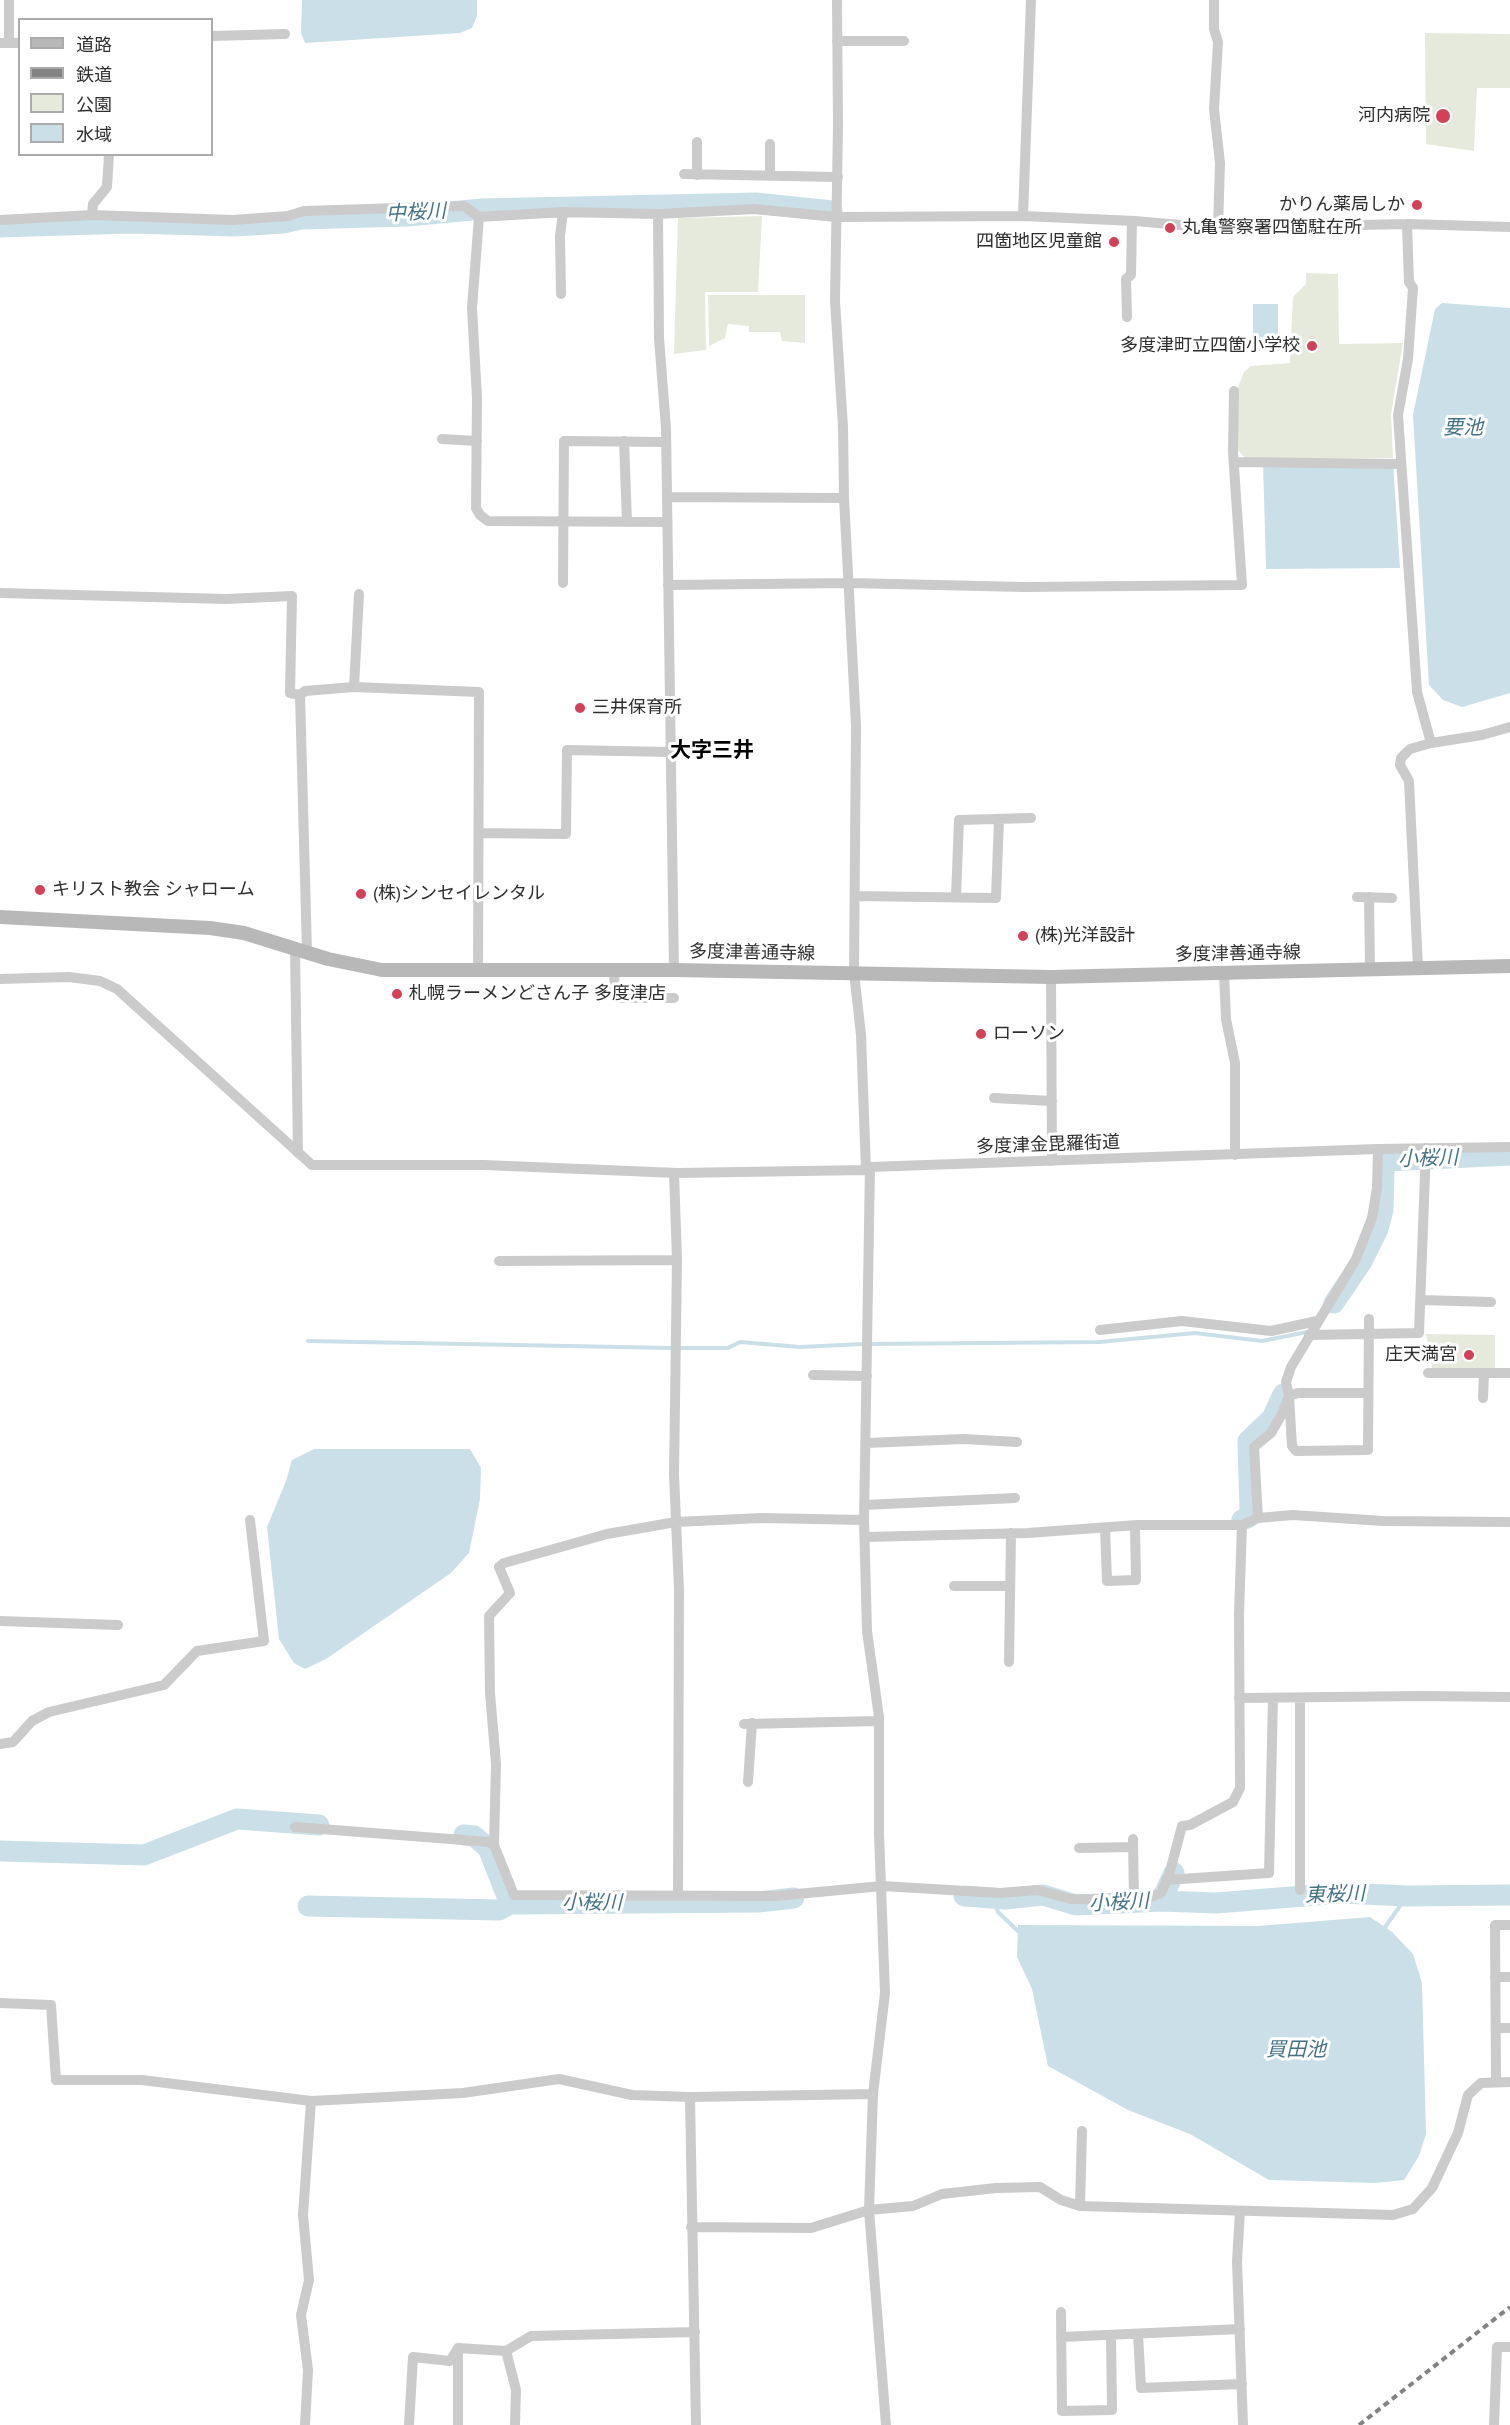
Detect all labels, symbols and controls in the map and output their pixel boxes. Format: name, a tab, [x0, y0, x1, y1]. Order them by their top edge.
legend	[18, 18, 213, 156]
text: 道路	[76, 33, 112, 56]
text: 鉄道	[76, 63, 112, 86]
text: 公園	[76, 93, 112, 116]
place label: 河内病院	[1358, 105, 1430, 127]
marker: 河内病院	[1434, 107, 1452, 125]
text: 水域	[76, 123, 112, 146]
place label: かりん薬局しか	[1279, 194, 1405, 216]
marker: かりん薬局しか	[1410, 198, 1424, 212]
water label: 中桜川	[385, 199, 447, 227]
place label: 丸亀警察署四箇駐在所	[1182, 217, 1362, 239]
marker: 丸亀警察署四箇駐在所	[1163, 221, 1177, 235]
place label: 四箇地区児童館	[976, 231, 1102, 253]
marker: 四箇地区児童館	[1107, 235, 1121, 249]
place label: 多度津町立四箇小学校	[1120, 335, 1300, 357]
marker: 多度津町立四箇小学校	[1305, 339, 1319, 353]
water label: 要池	[1443, 416, 1483, 440]
place label: 三井保育所	[592, 697, 682, 719]
marker: 三井保育所	[573, 701, 587, 715]
district label: 大字三井	[670, 738, 754, 764]
place label: キリスト教会 シャローム	[52, 879, 255, 901]
marker: キリスト教会 シャローム	[33, 883, 47, 897]
place label: (株)シンセイレンタル	[373, 883, 545, 905]
marker: (株)シンセイレンタル	[354, 887, 368, 901]
place label: (株)光洋設計	[1035, 925, 1135, 947]
marker: (株)光洋設計	[1016, 929, 1030, 943]
street label: 多度津善通寺線	[689, 941, 815, 965]
street label: 多度津善通寺線	[1175, 942, 1301, 966]
place label: 札幌ラーメンどさん子 多度津店	[409, 983, 666, 1005]
marker: 札幌ラーメンどさん子 多度津店	[390, 987, 404, 1001]
place label: ローソン	[993, 1023, 1065, 1045]
marker: ローソン	[974, 1027, 988, 1041]
street label: 多度津金毘羅街道	[976, 1132, 1120, 1158]
water label: 小桜川	[1398, 1146, 1458, 1172]
place label: 庄天満宮	[1385, 1344, 1457, 1366]
marker: 庄天満宮	[1462, 1348, 1476, 1362]
water label: 東桜川	[1305, 1882, 1365, 1908]
water label: 小桜川	[1088, 1889, 1150, 1917]
water label: 小桜川	[562, 1891, 622, 1915]
water label: 買田池	[1266, 2038, 1326, 2062]

